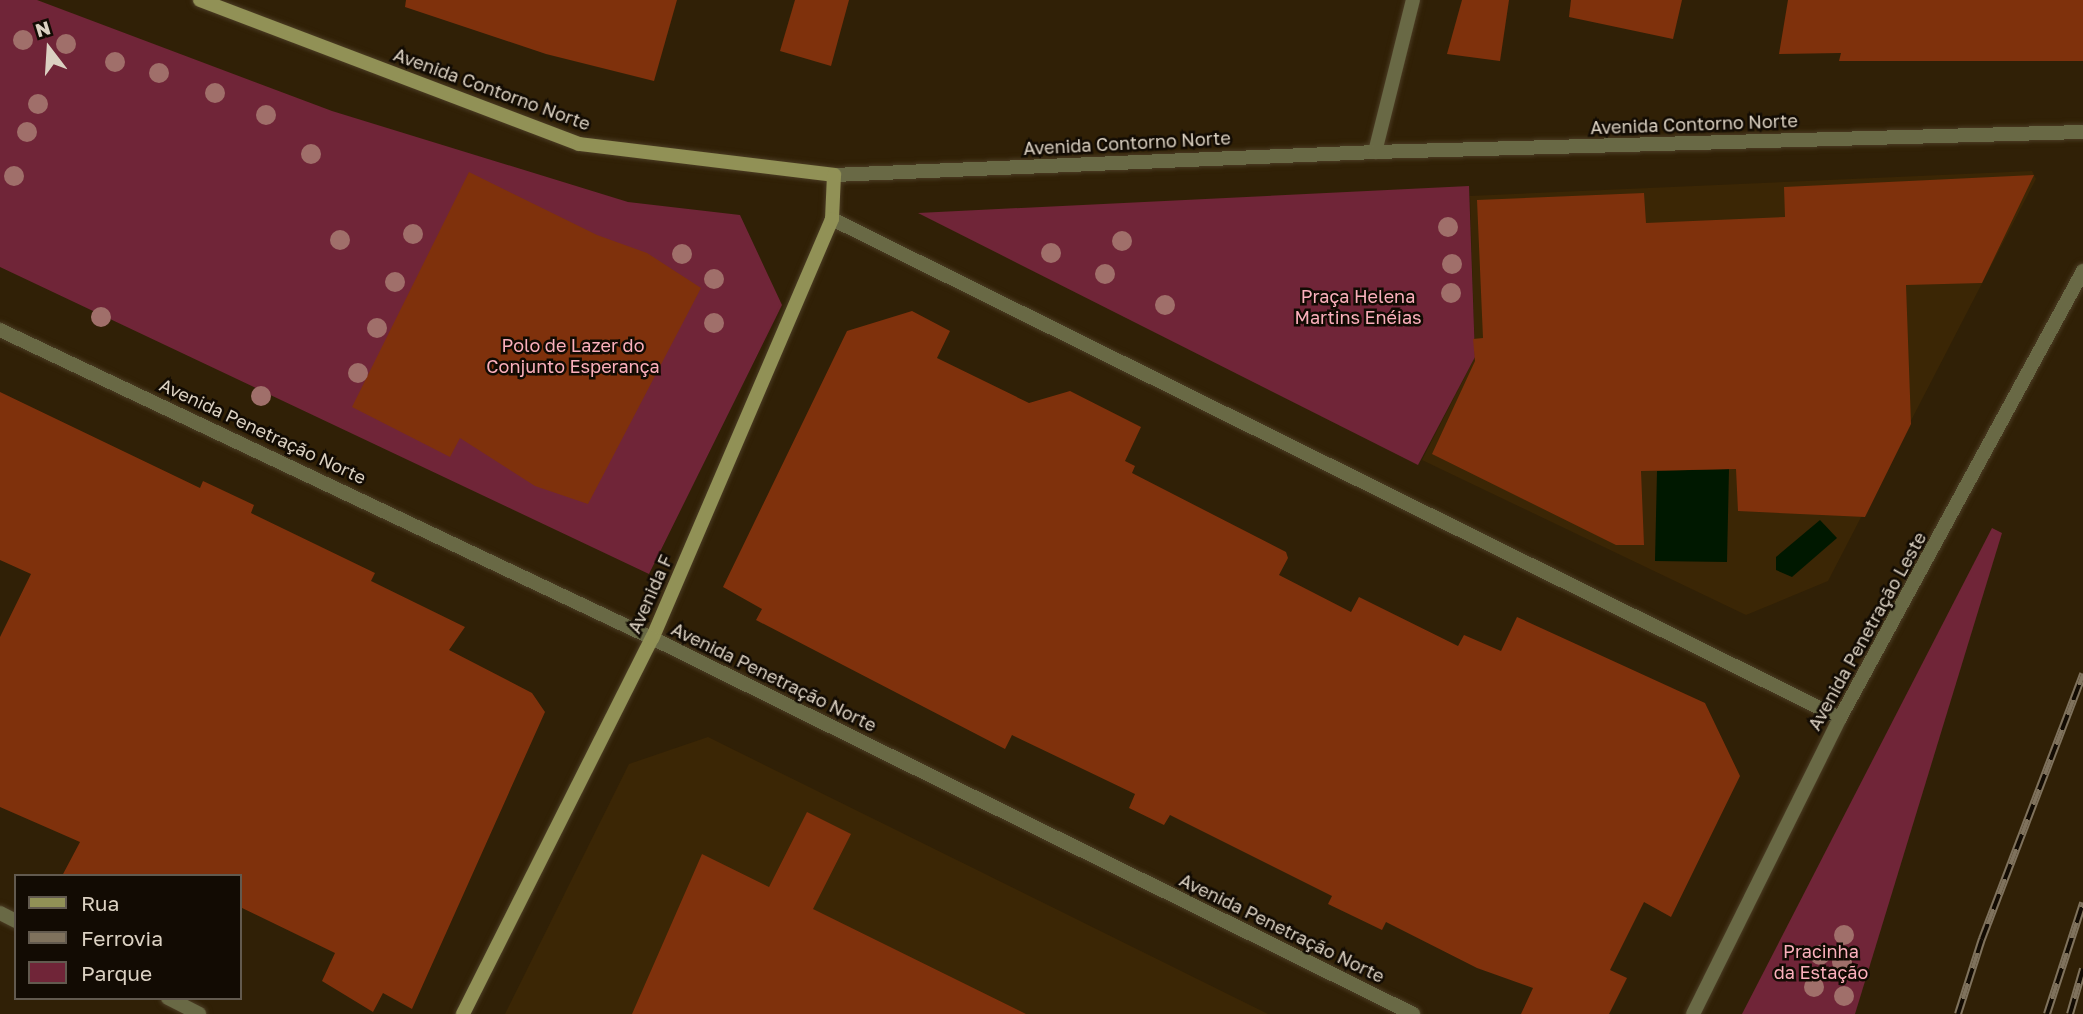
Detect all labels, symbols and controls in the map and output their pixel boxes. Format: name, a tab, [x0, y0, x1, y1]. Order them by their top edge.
north arrow	[14, 14, 84, 84]
text: N	[32, 15, 53, 42]
street label: Avenida Contorno Norte	[391, 43, 593, 135]
street label: Avenida Contorno Norte	[1590, 110, 1798, 138]
street label: Avenida Contorno Norte	[1023, 127, 1231, 159]
park label: Praça Helena Martins Enéias	[1294, 286, 1422, 328]
park label: Polo de Lazer do Conjunto Esperança	[486, 335, 660, 378]
street label: Avenida Penetração Norte	[156, 374, 370, 488]
street label: Avenida Penetração Leste	[1803, 528, 1931, 734]
street label: Avenida F	[623, 551, 677, 637]
street label: Avenida Penetração Norte	[668, 618, 880, 736]
street label: Avenida Penetração Norte	[1176, 869, 1388, 987]
legend	[14, 874, 242, 1000]
text: Rua	[81, 890, 119, 916]
text: Ferrovia	[81, 925, 163, 951]
park label: Pracinha da Estação	[1774, 941, 1868, 984]
text: Parque	[81, 960, 152, 986]

